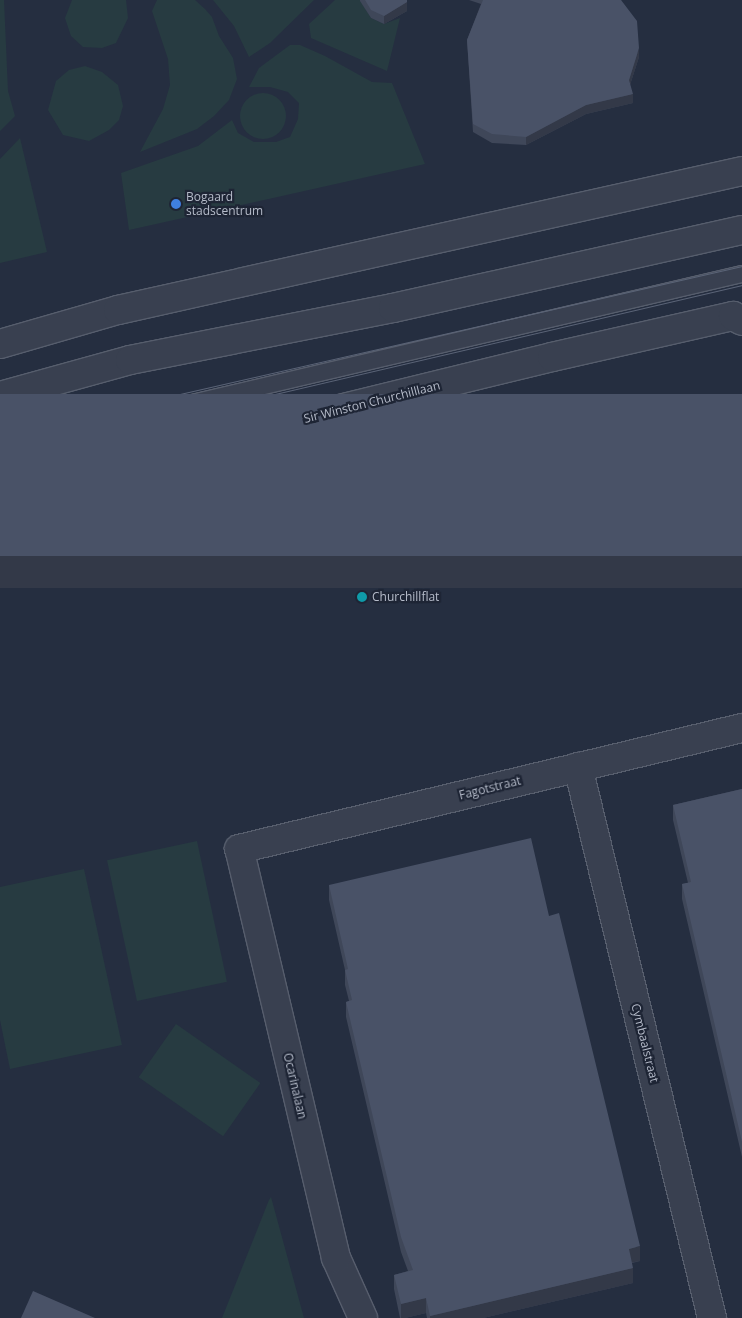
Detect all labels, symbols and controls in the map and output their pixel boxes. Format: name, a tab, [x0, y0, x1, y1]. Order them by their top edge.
place label: Bogaard stadscentrum	[186, 190, 263, 218]
marker: Bogaard stadscentrum	[170, 198, 182, 210]
street label: Sir Winston Churchilllaan	[302, 378, 442, 426]
place label: Churchillflat	[372, 590, 439, 604]
marker: Churchillflat	[356, 591, 368, 603]
street label: Fagotstraat	[458, 773, 522, 803]
street label: Cymbaalstraat	[628, 1002, 662, 1084]
street label: Ocarinalaan	[280, 1052, 310, 1120]

